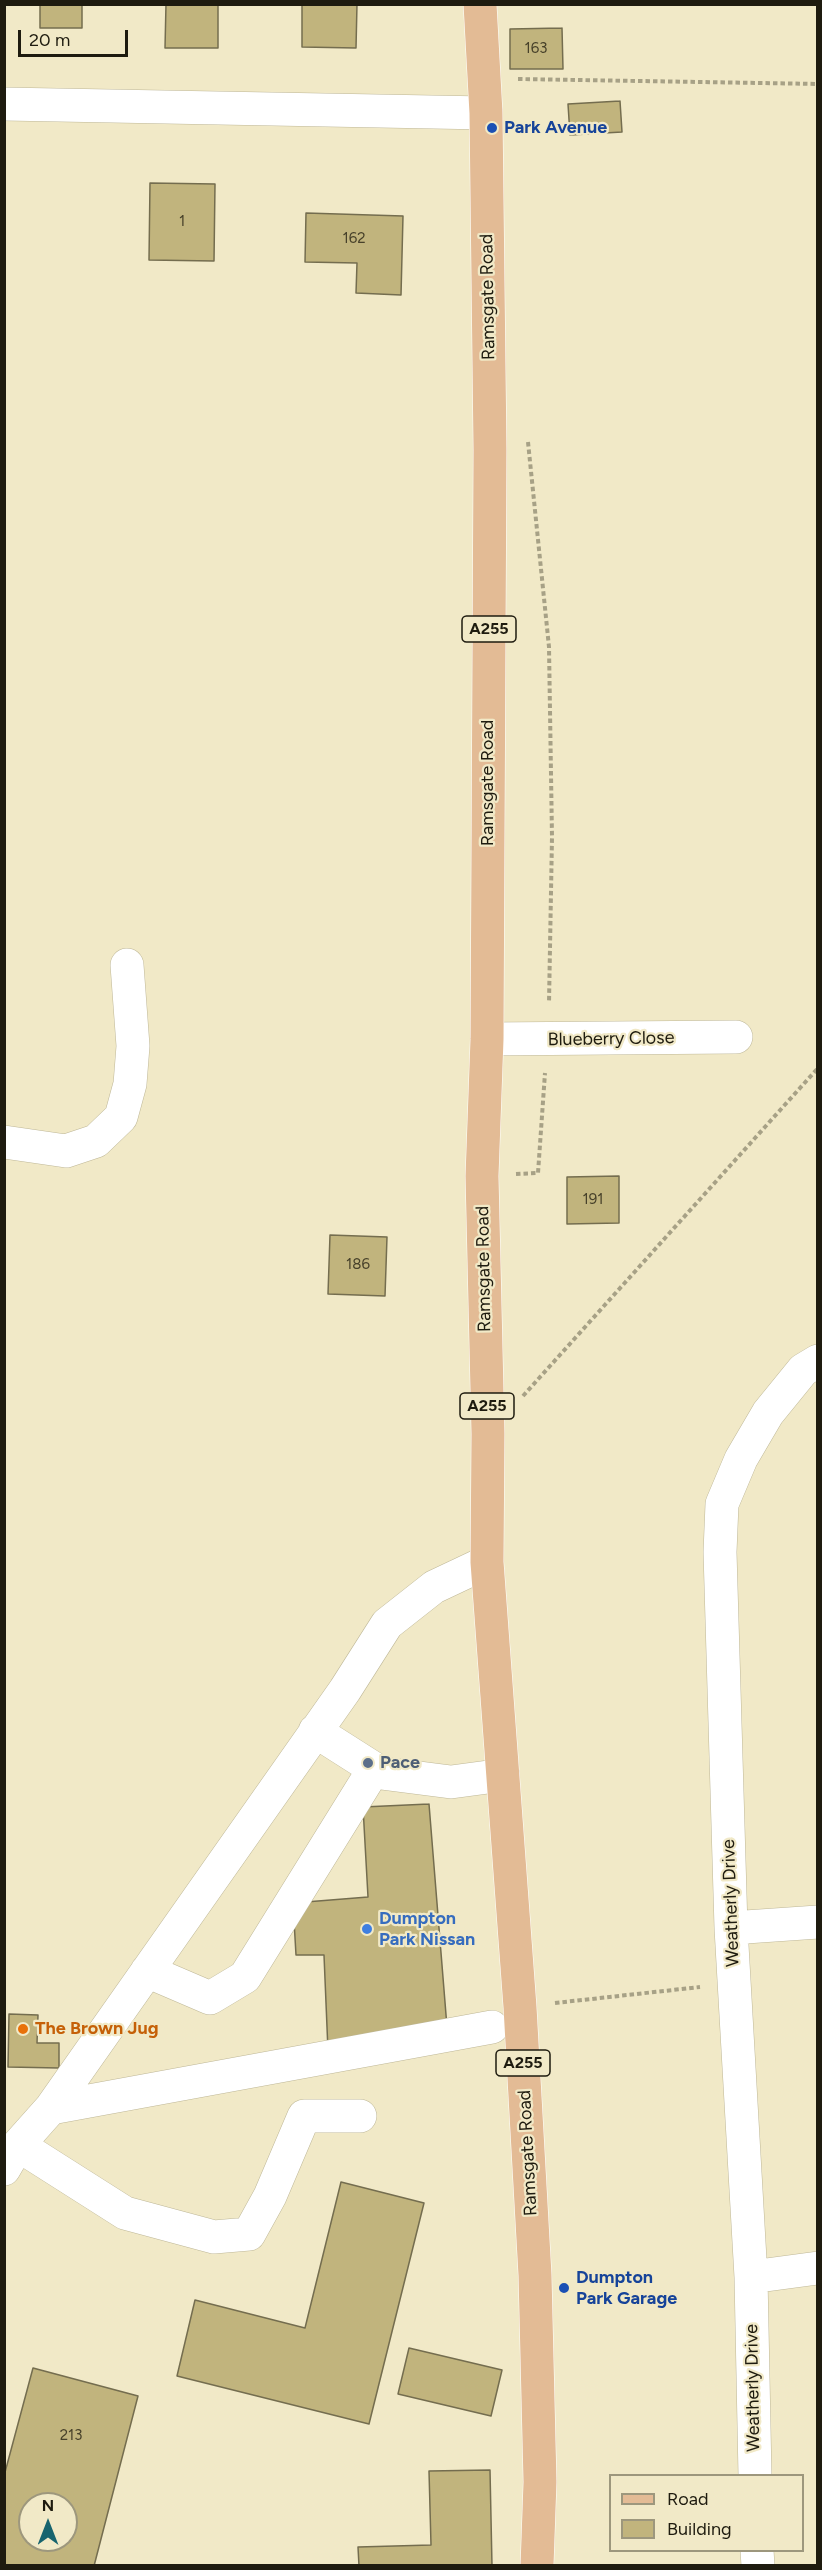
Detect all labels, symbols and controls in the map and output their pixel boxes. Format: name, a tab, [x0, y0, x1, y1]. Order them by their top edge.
scale bar	[21, 18, 130, 56]
text: 20 m	[29, 29, 70, 51]
house number: 163	[525, 40, 547, 58]
place label: Park Avenue	[504, 117, 607, 139]
marker: Park Avenue	[485, 121, 499, 135]
house number: 1	[179, 213, 185, 231]
house number: 162	[342, 230, 366, 248]
street label: Ramsgate Road	[476, 234, 500, 360]
road number: A255	[462, 616, 516, 642]
street label: Ramsgate Road	[477, 720, 499, 846]
street label: Blueberry Close	[547, 1027, 675, 1051]
house number: 191	[583, 1191, 603, 1209]
street label: Ramsgate Road	[472, 1206, 496, 1332]
house number: 186	[346, 1256, 370, 1274]
road number: A255	[460, 1393, 514, 1419]
place label: Pace	[380, 1752, 420, 1774]
marker: Pace	[361, 1756, 375, 1770]
street label: Weatherly Drive	[718, 1839, 744, 1967]
place label: Dumpton Park Nissan	[379, 1908, 475, 1950]
marker: Dumpton Park Nissan	[360, 1922, 374, 1936]
place label: The Brown Jug	[35, 2018, 158, 2040]
marker: The Brown Jug	[16, 2022, 30, 2036]
road number: A255	[496, 2050, 550, 2076]
street label: Ramsgate Road	[514, 2089, 542, 2217]
place label: Dumpton Park Garage	[576, 2267, 677, 2310]
marker: Dumpton Park Garage	[557, 2281, 571, 2295]
street label: Weatherly Drive	[741, 2324, 765, 2452]
house number: 213	[60, 2427, 82, 2445]
legend	[609, 2474, 804, 2552]
text: Road	[667, 2488, 708, 2510]
north arrow	[18, 2492, 78, 2552]
text: N	[42, 2496, 54, 2515]
text: Building	[667, 2518, 732, 2540]

